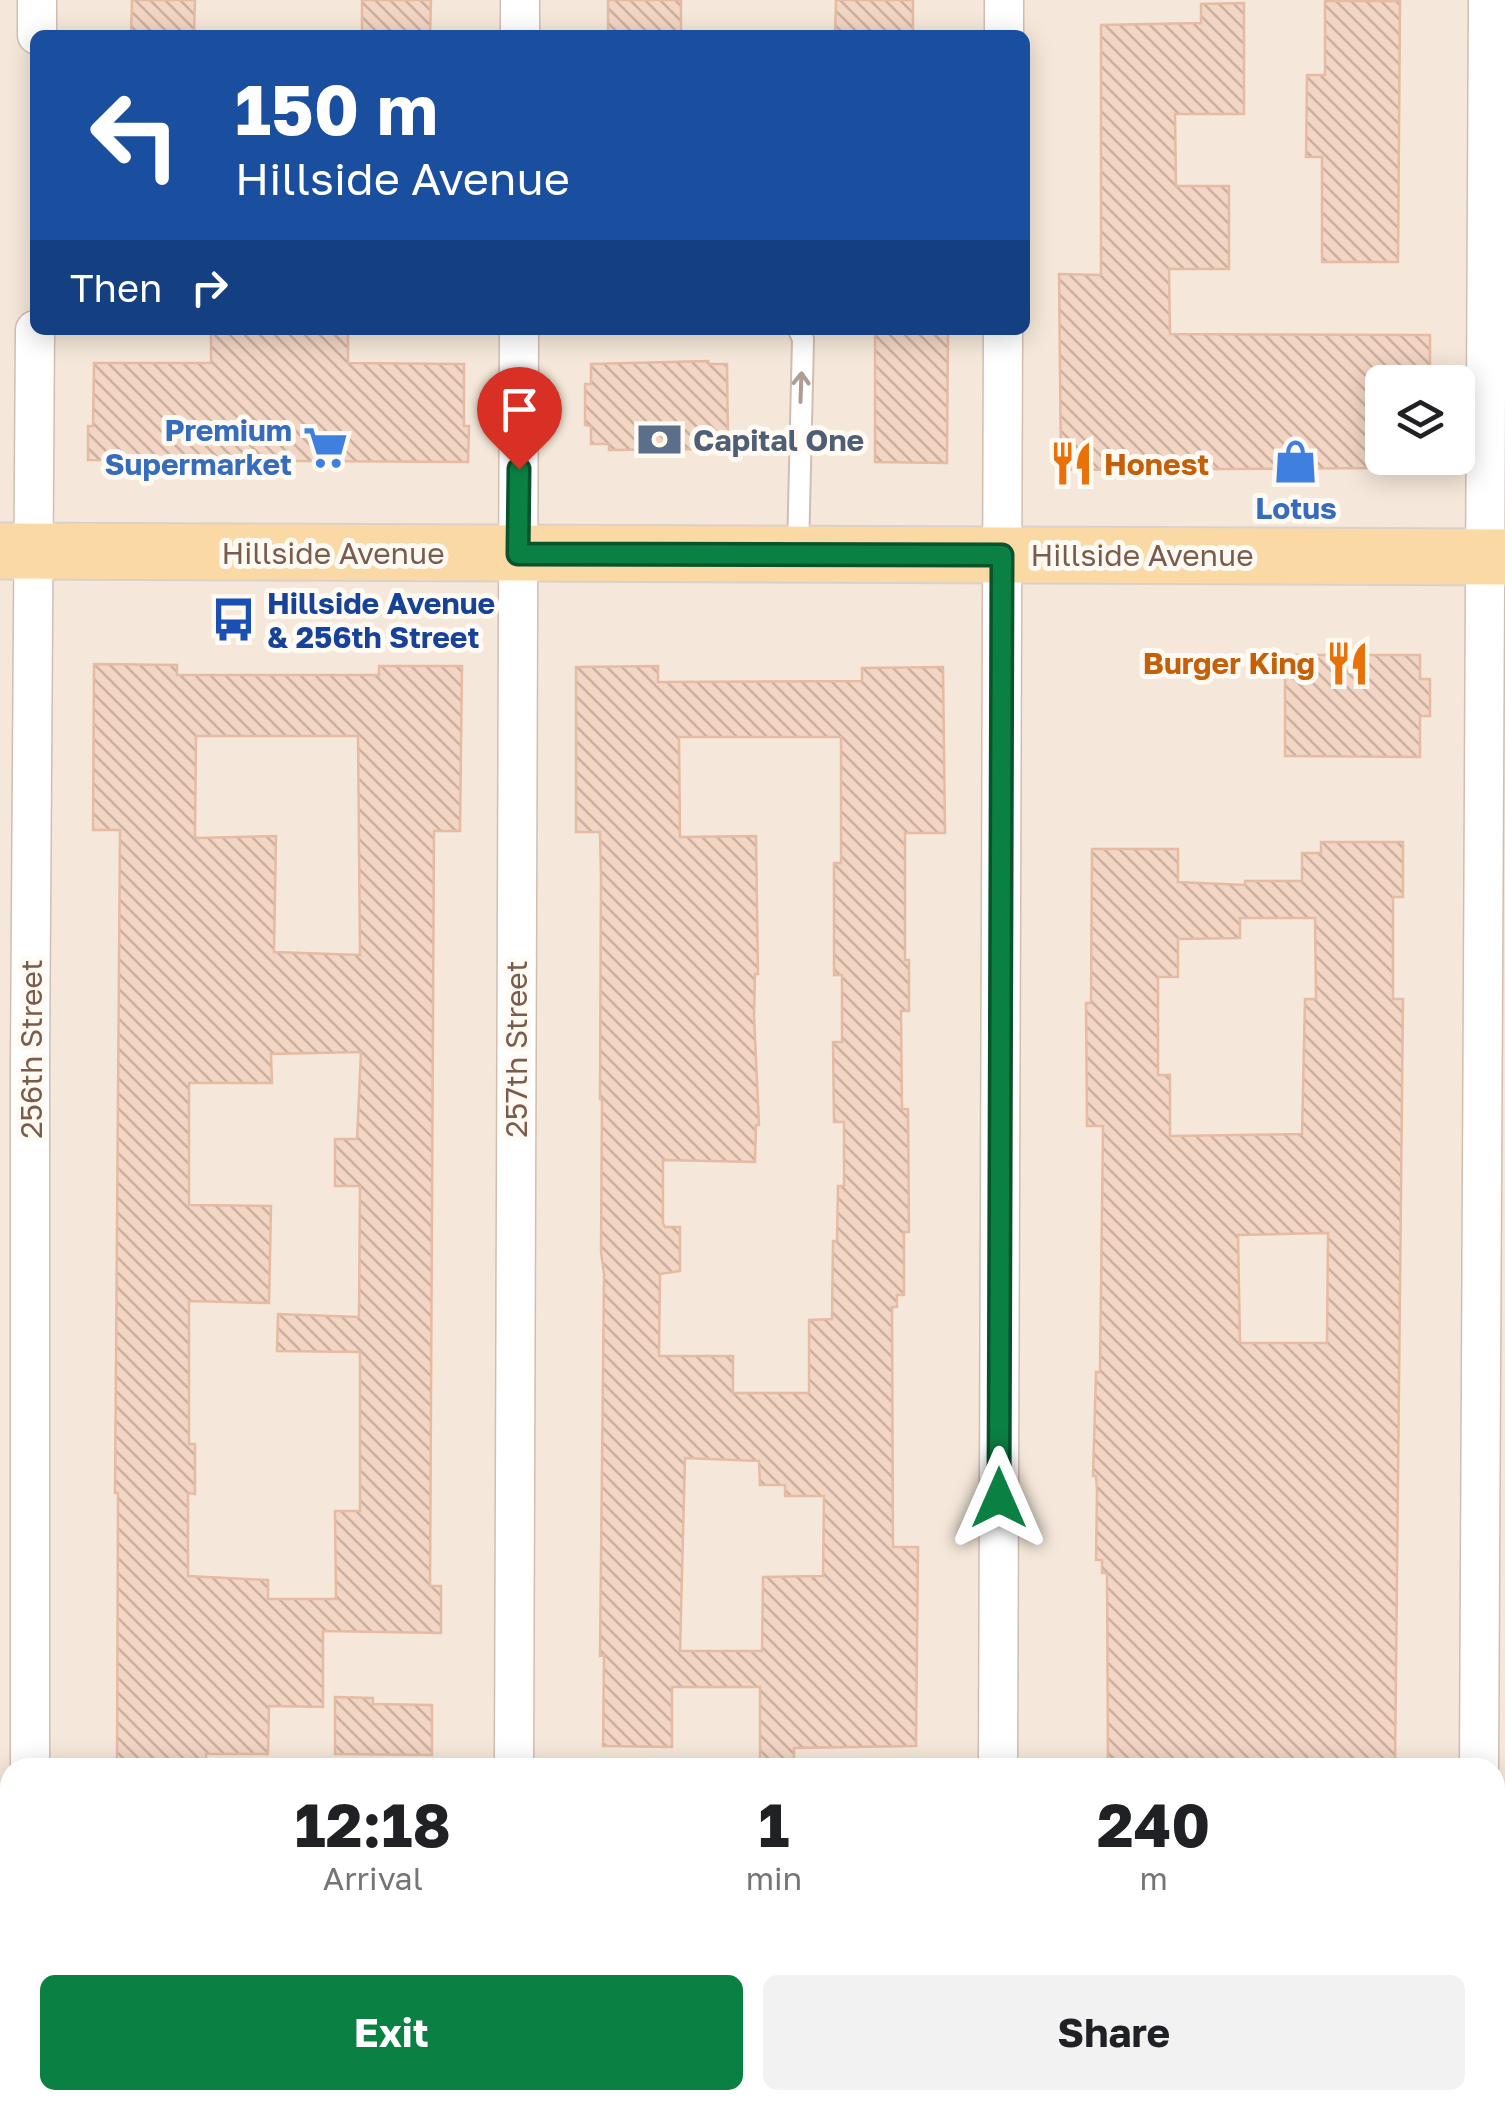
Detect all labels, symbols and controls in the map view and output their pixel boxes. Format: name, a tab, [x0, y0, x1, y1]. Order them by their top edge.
text: 150 m	[235, 66, 438, 150]
icon: left	[70, 70, 200, 200]
text: Hillside Avenue	[235, 151, 570, 205]
icon: right	[182, 260, 237, 315]
text: Then	[70, 265, 162, 310]
map controls	[1365, 365, 1475, 475]
button: layers	[1365, 365, 1475, 475]
pin	[477, 367, 562, 470]
one-way arrow	[792, 371, 811, 403]
icon: arrive	[492, 382, 547, 437]
place label: Premium Supermarket	[105, 412, 292, 482]
bank icon: Capital One	[636, 416, 684, 464]
place label: Capital One	[693, 422, 864, 458]
supermarket icon: Premium Supermarket	[301, 423, 349, 471]
shop icon: Lotus	[1272, 437, 1320, 485]
restaurant icon: Honest	[1047, 440, 1095, 488]
place label: Honest	[1104, 446, 1209, 482]
place label: Lotus	[1255, 490, 1337, 526]
street label: Hillside Avenue	[221, 535, 445, 571]
street label: Hillside Avenue	[1030, 537, 1254, 573]
place label: Hillside Avenue & 256th Street	[267, 585, 495, 655]
bus stop icon: Hillside Avenue & 256th Street	[210, 596, 258, 644]
restaurant icon: Burger King	[1324, 639, 1372, 687]
place label: Burger King	[1143, 645, 1315, 681]
street label: 256th Street	[13, 959, 49, 1139]
street label: 257th Street	[498, 960, 534, 1138]
position arrow	[947, 1446, 1051, 1550]
text: 12:18	[295, 1788, 451, 1860]
text: 1	[758, 1788, 789, 1860]
text: 240	[1097, 1788, 1210, 1860]
text: Arrival	[323, 1859, 423, 1897]
text: min	[746, 1859, 802, 1897]
text: m	[1139, 1859, 1168, 1897]
button: Exit	[40, 1975, 743, 2090]
button: Share	[763, 1975, 1465, 2090]

